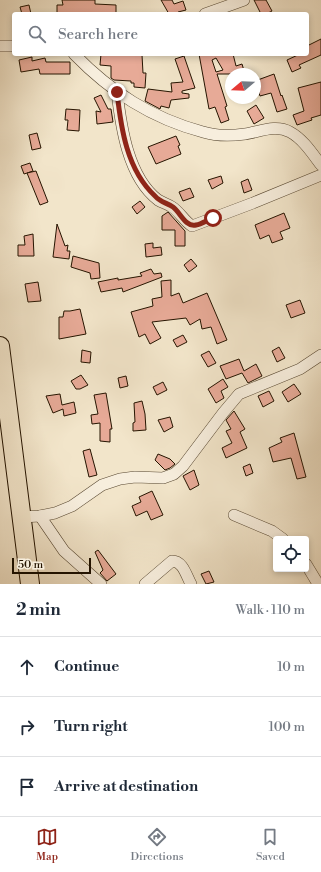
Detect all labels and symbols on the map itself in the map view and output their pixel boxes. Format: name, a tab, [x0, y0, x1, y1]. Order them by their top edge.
north arrow	[225, 68, 261, 104]
route end	[108, 83, 126, 101]
route start	[204, 209, 222, 227]
scale bar	[12, 556, 91, 575]

